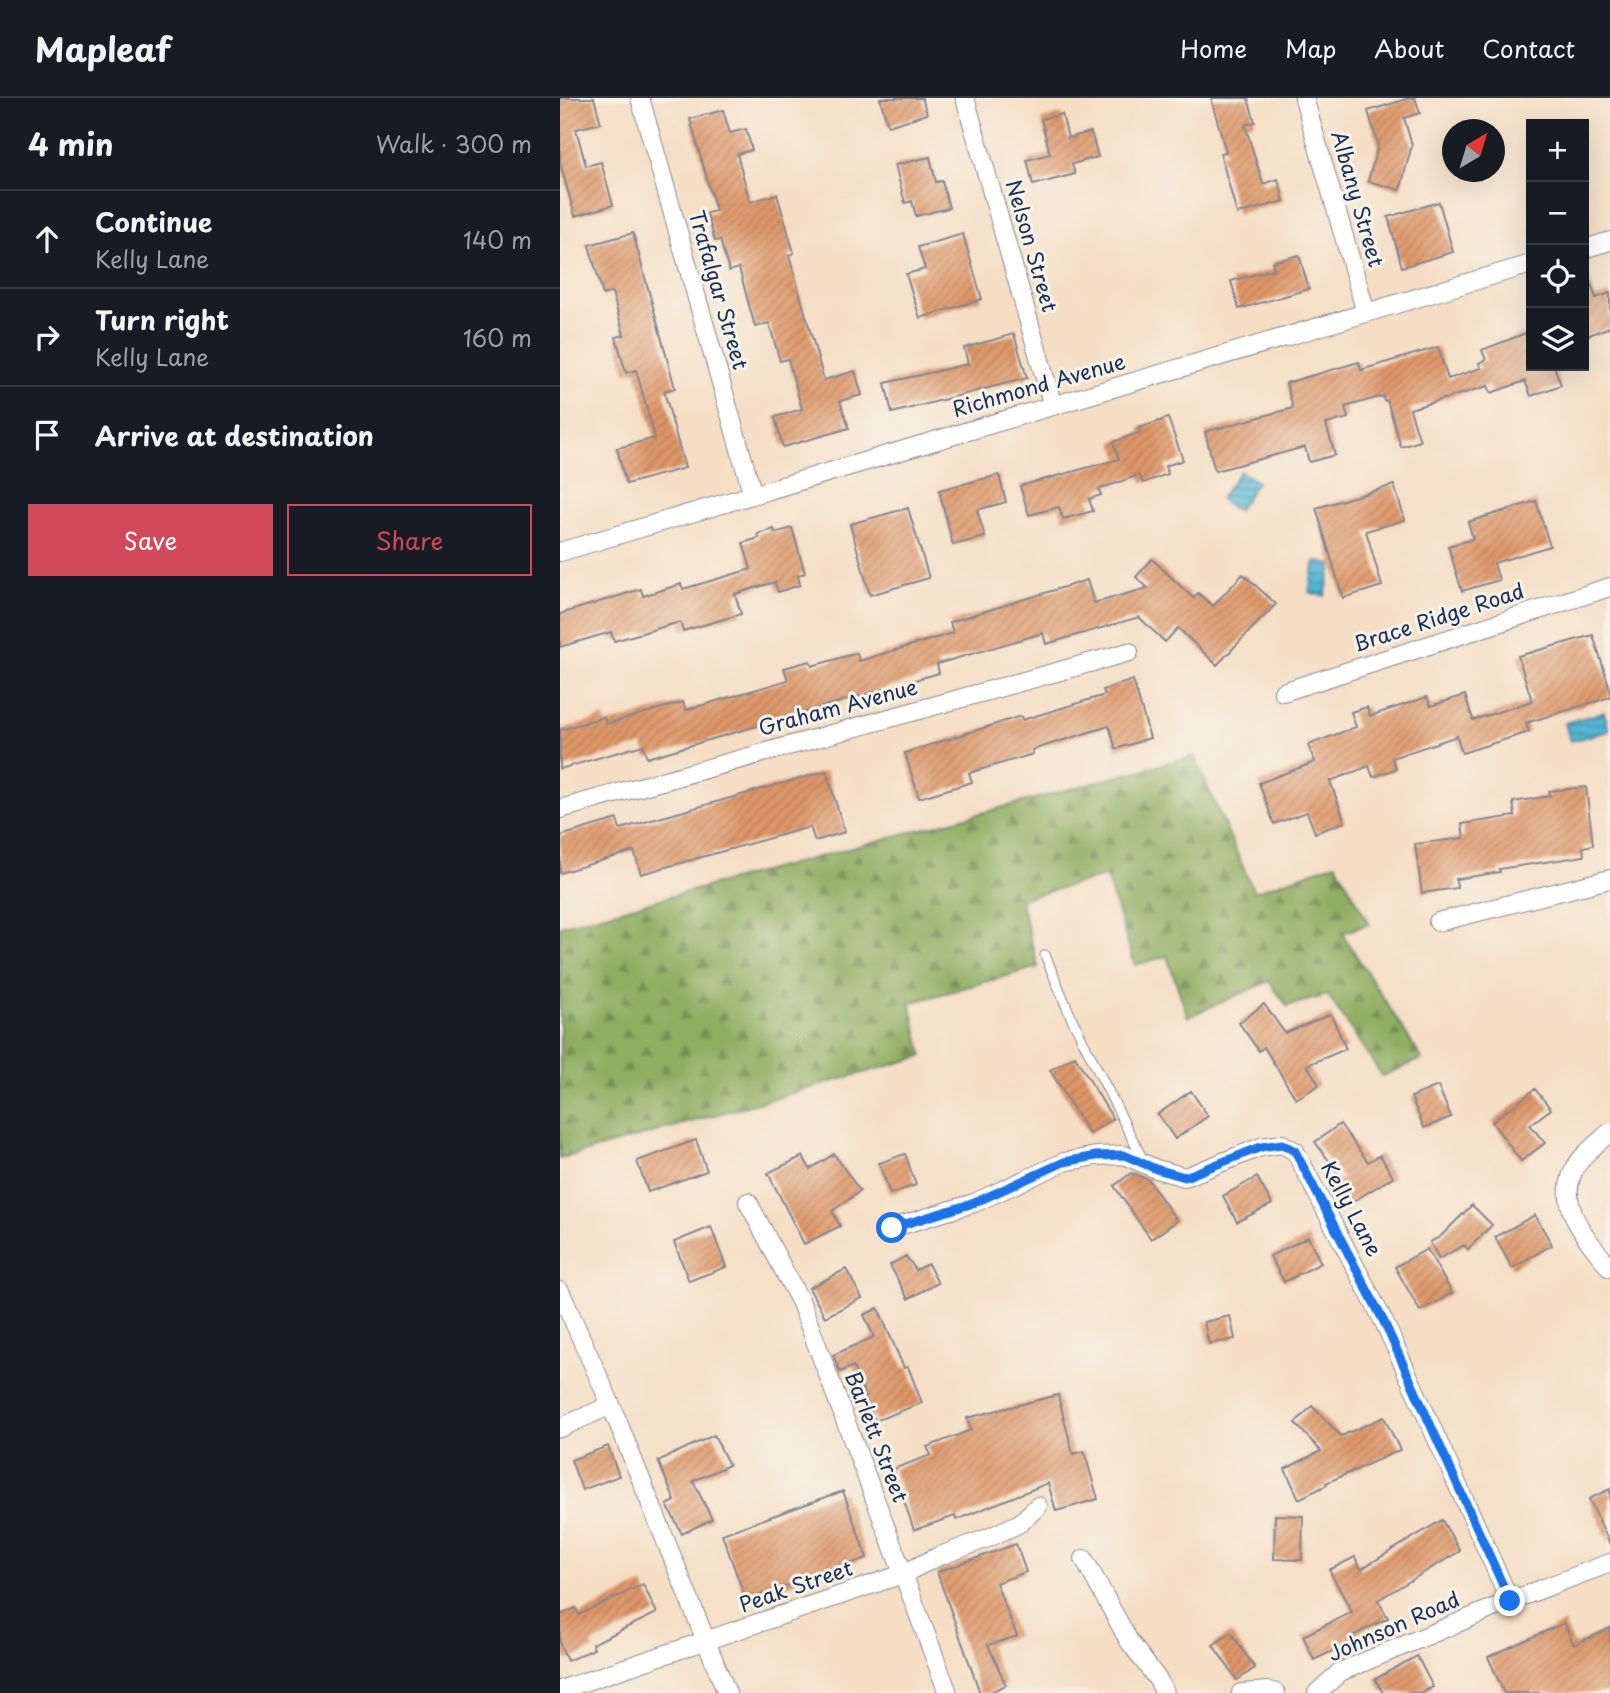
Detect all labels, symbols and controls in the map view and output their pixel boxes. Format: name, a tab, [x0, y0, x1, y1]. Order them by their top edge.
text: Mapleaf	[35, 23, 171, 73]
text: Home	[1180, 30, 1247, 66]
text: Map	[1285, 30, 1336, 66]
text: About	[1374, 30, 1444, 66]
text: Contact	[1482, 30, 1575, 66]
north arrow	[1442, 119, 1505, 182]
map controls	[1526, 119, 1589, 371]
button: +	[1526, 119, 1589, 182]
text: 4 min	[28, 121, 114, 166]
text: Walk · 300 m	[376, 126, 532, 161]
street label: Albany Street	[1324, 126, 1394, 270]
street label: Nelson Street	[999, 176, 1067, 315]
button: −	[1526, 182, 1589, 245]
text: Continue	[95, 202, 212, 241]
street label: Trafalgar Street	[682, 206, 758, 373]
icon: ahead	[28, 220, 66, 258]
text: 140 m	[463, 222, 532, 257]
text: Kelly Lane	[95, 241, 209, 276]
button: locate	[1526, 245, 1589, 308]
text: Turn right	[95, 300, 229, 339]
button: layers	[1526, 308, 1589, 371]
icon: right	[28, 318, 66, 356]
text: 160 m	[463, 320, 532, 355]
text: Kelly Lane	[95, 339, 209, 374]
street label: Richmond Avenue	[948, 344, 1129, 424]
icon: arrive	[28, 416, 66, 454]
text: Arrive at destination	[95, 416, 374, 455]
button: Save	[28, 504, 273, 576]
button: Share	[287, 504, 532, 576]
street label: Brace Ridge Road	[1349, 573, 1528, 659]
street label: Graham Avenue	[754, 669, 921, 743]
street label: Kelly Lane	[1314, 1155, 1391, 1262]
route start	[876, 1212, 907, 1243]
street label: Barlett Street	[838, 1366, 918, 1507]
street label: Peak Street	[734, 1551, 856, 1619]
street label: Johnson Road	[1322, 1582, 1464, 1669]
route end	[1494, 1585, 1525, 1616]

